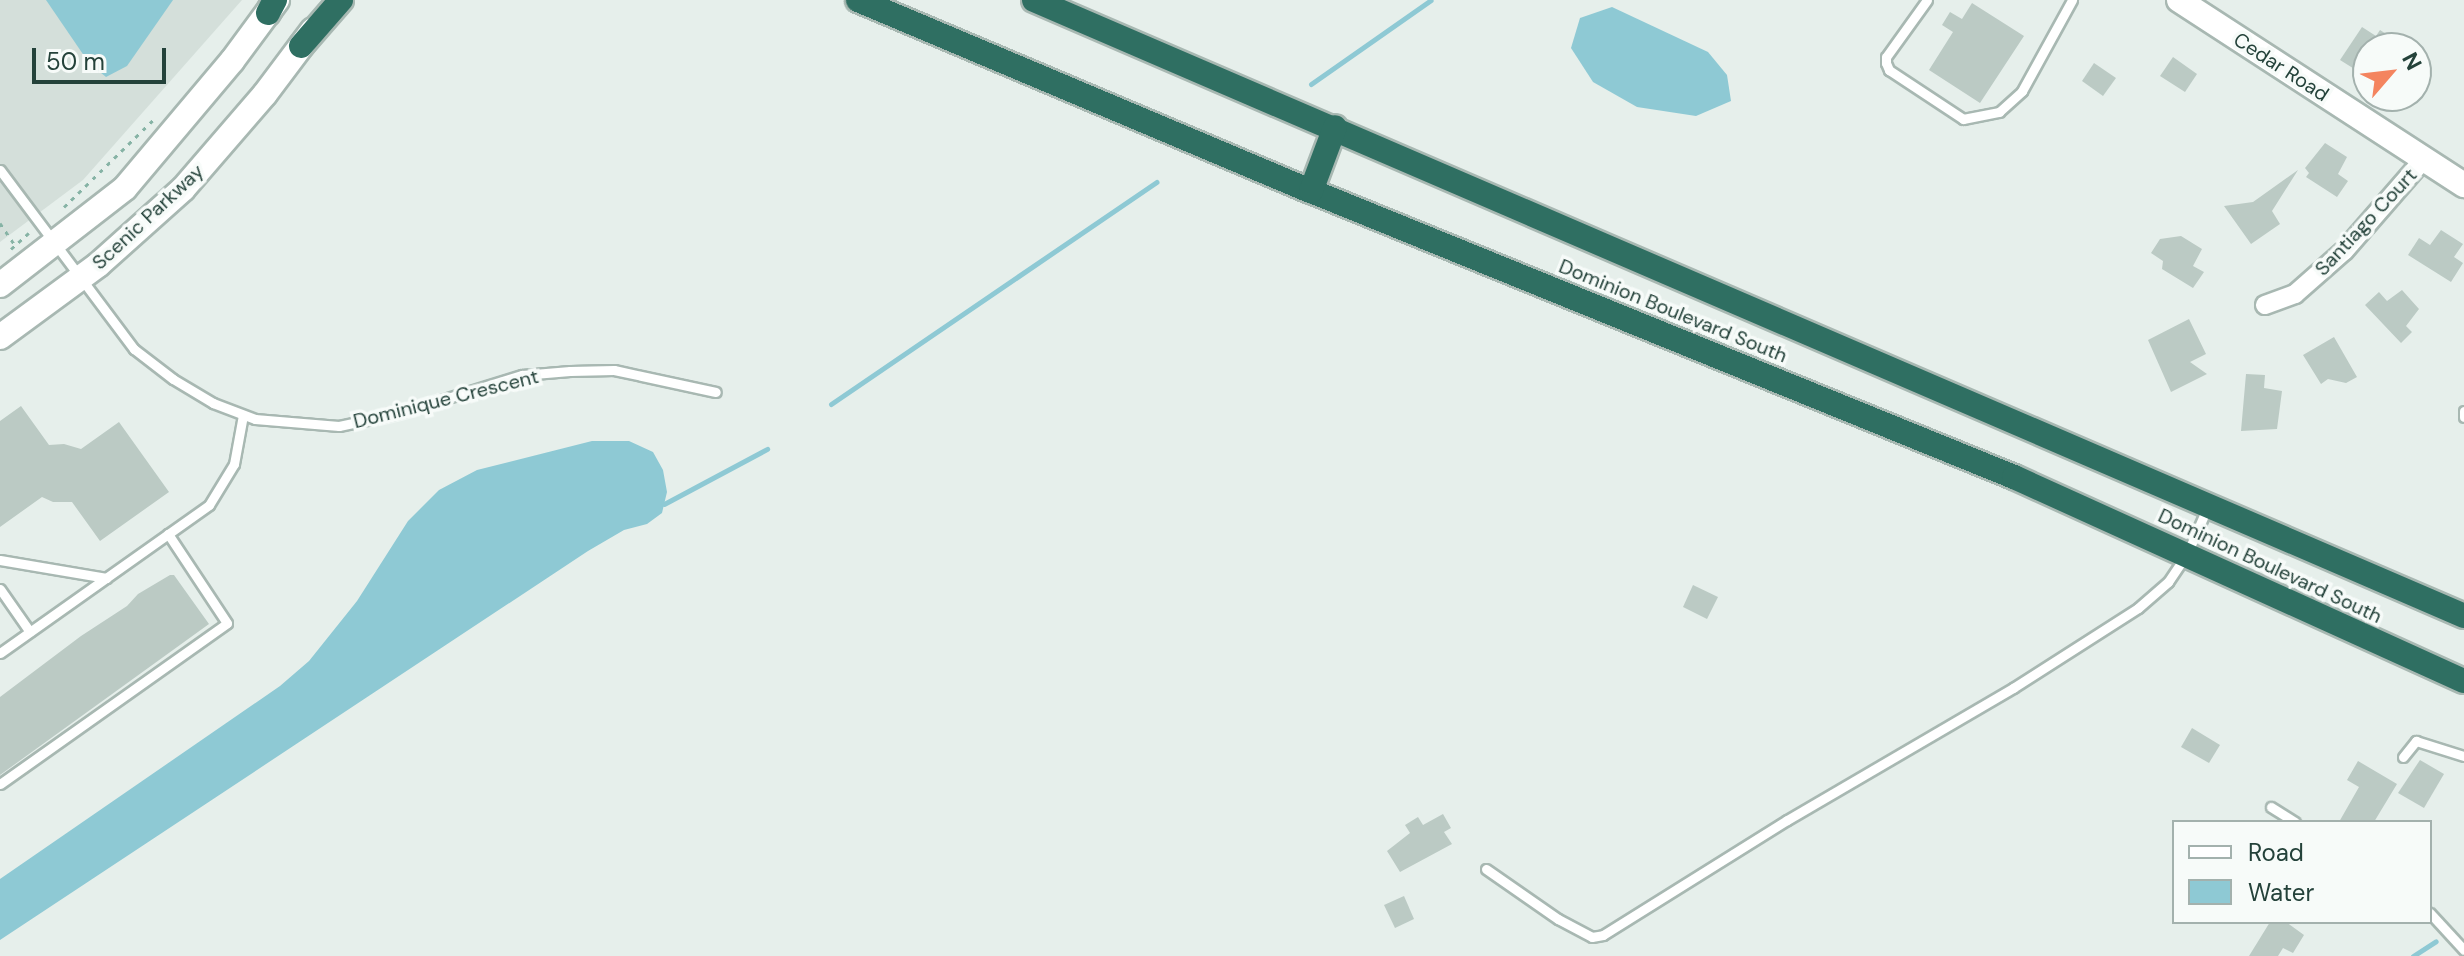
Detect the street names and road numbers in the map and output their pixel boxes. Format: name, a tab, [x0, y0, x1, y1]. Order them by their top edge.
street label: Cedar Road	[2229, 27, 2333, 107]
street label: Scenic Parkway	[87, 159, 209, 275]
street label: Santiago Court	[2310, 163, 2422, 281]
street label: Dominion Boulevard South	[1555, 254, 1791, 368]
street label: Dominique Crescent	[351, 364, 541, 434]
street label: Dominion Boulevard South	[2154, 504, 2386, 628]

